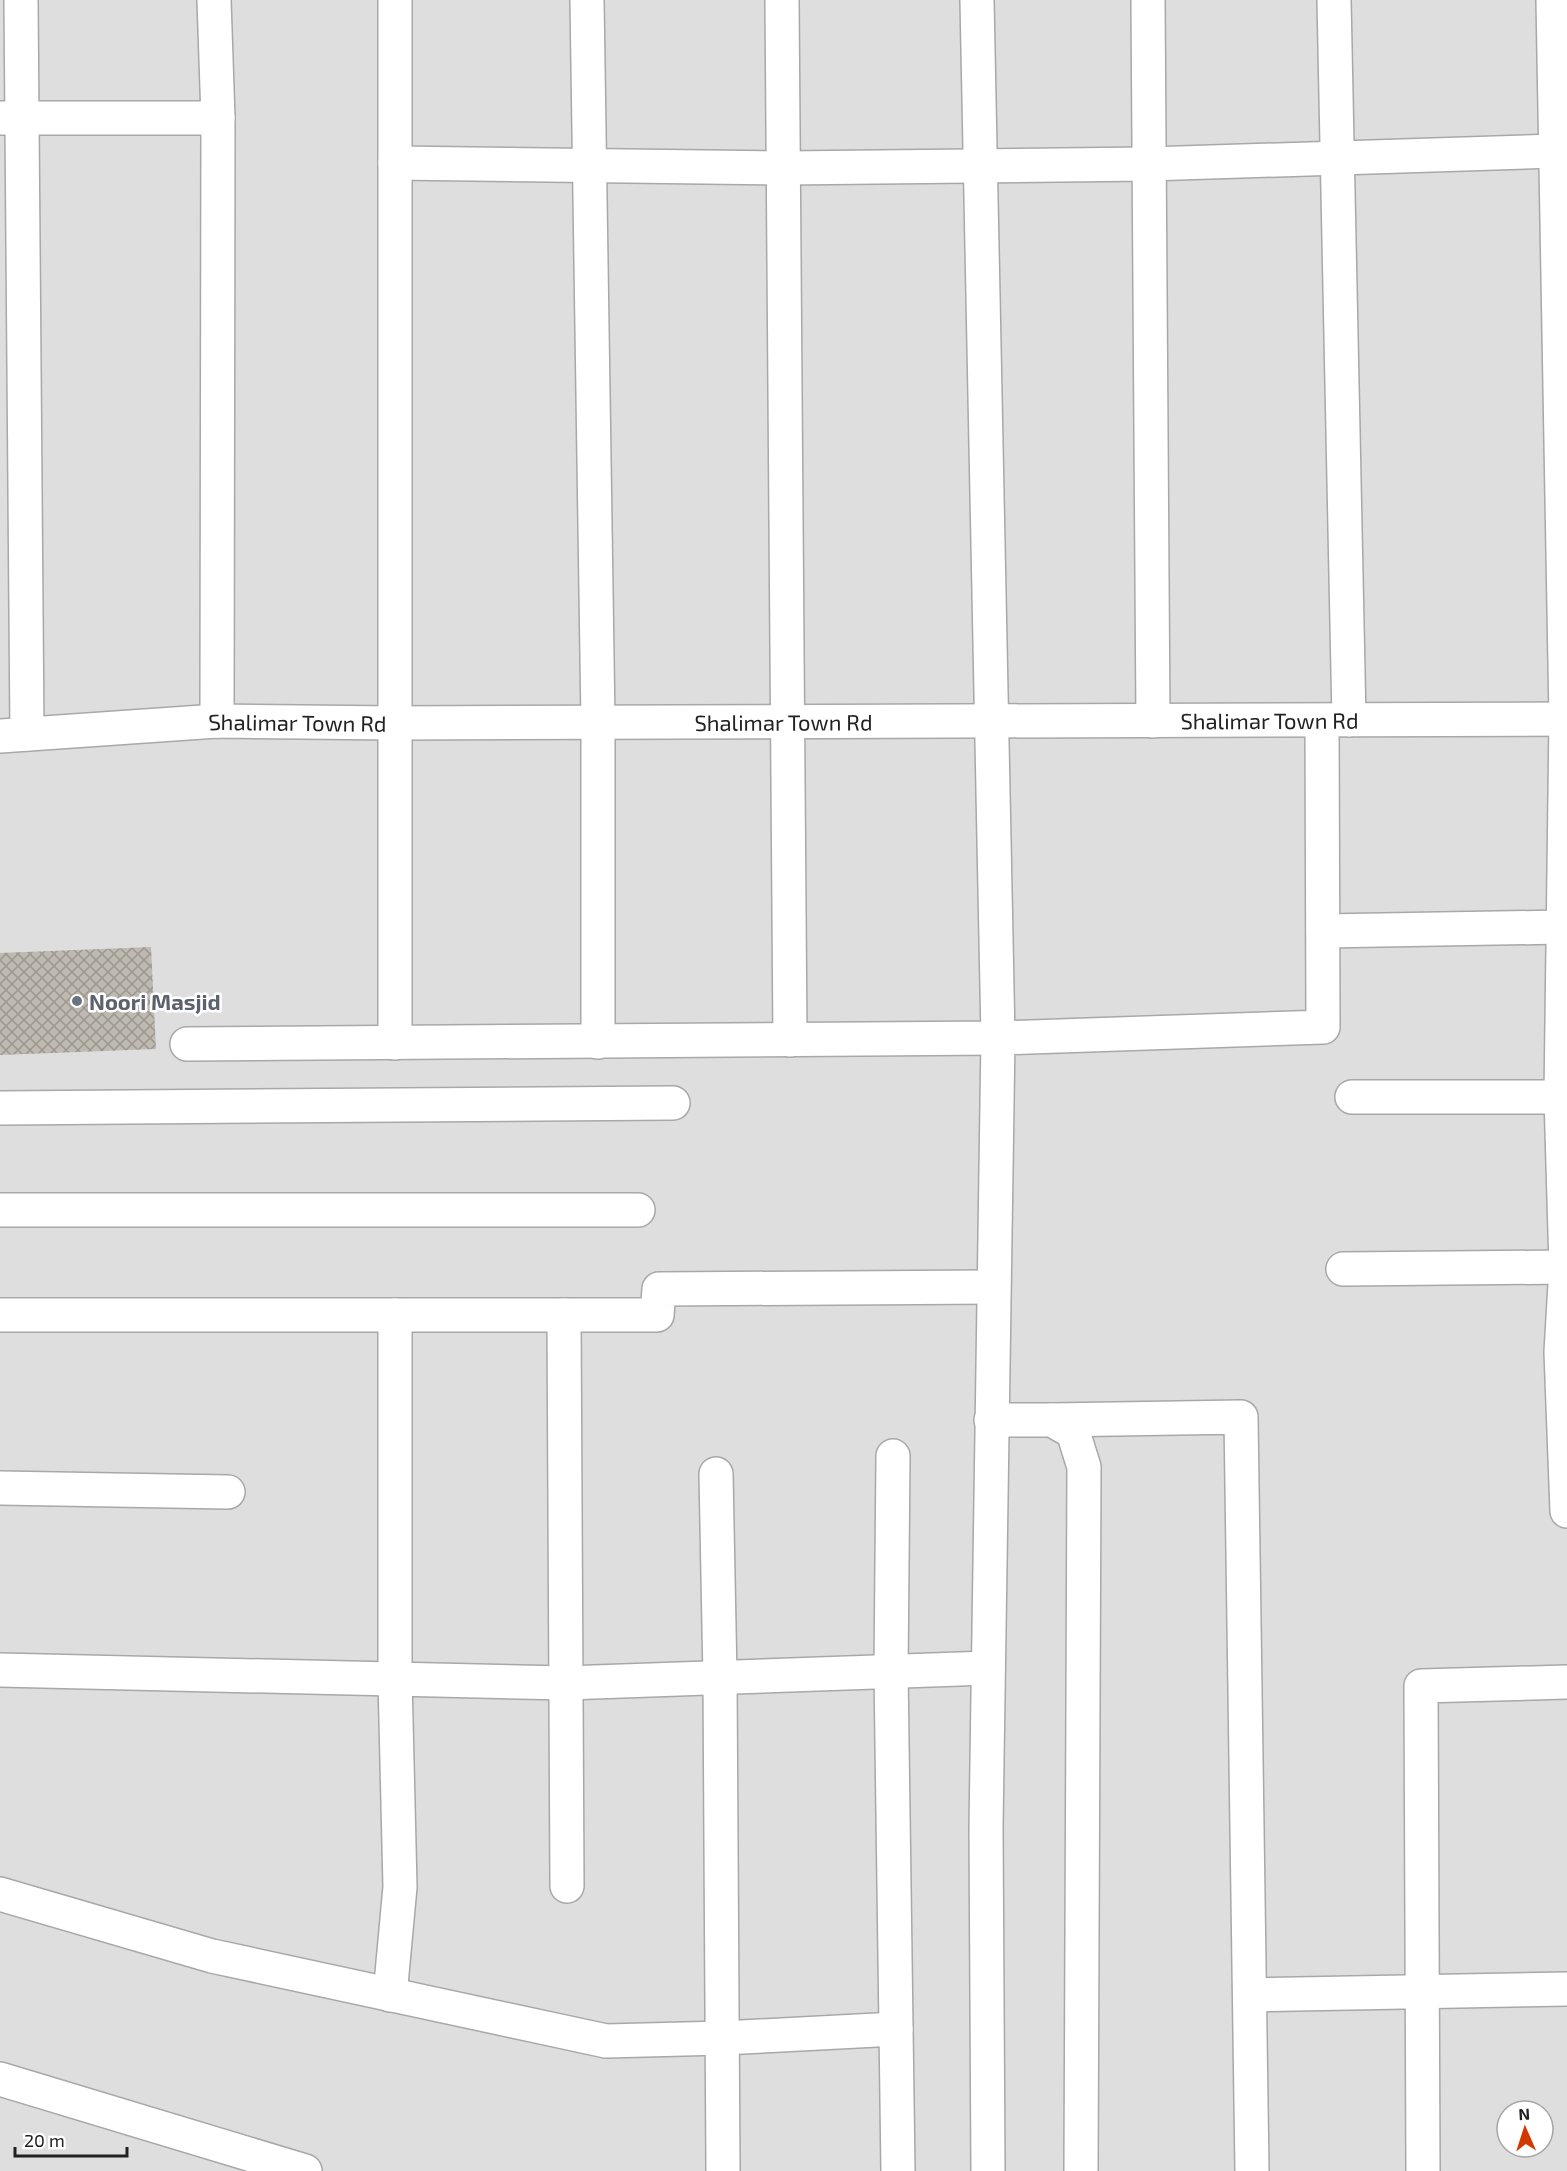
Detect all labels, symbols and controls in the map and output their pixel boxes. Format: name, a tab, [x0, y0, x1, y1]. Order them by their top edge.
street label: Shalimar Town Rd	[1180, 707, 1359, 733]
street label: Shalimar Town Rd	[208, 708, 387, 736]
street label: Shalimar Town Rd	[694, 708, 873, 735]
place label: Noori Masjid	[89, 988, 221, 1014]
marker: Noori Masjid	[70, 994, 84, 1008]
north arrow	[1495, 2099, 1555, 2159]
text: N	[1518, 2104, 1530, 2123]
scale bar	[15, 2120, 128, 2158]
text: 20 m	[24, 2129, 65, 2151]

